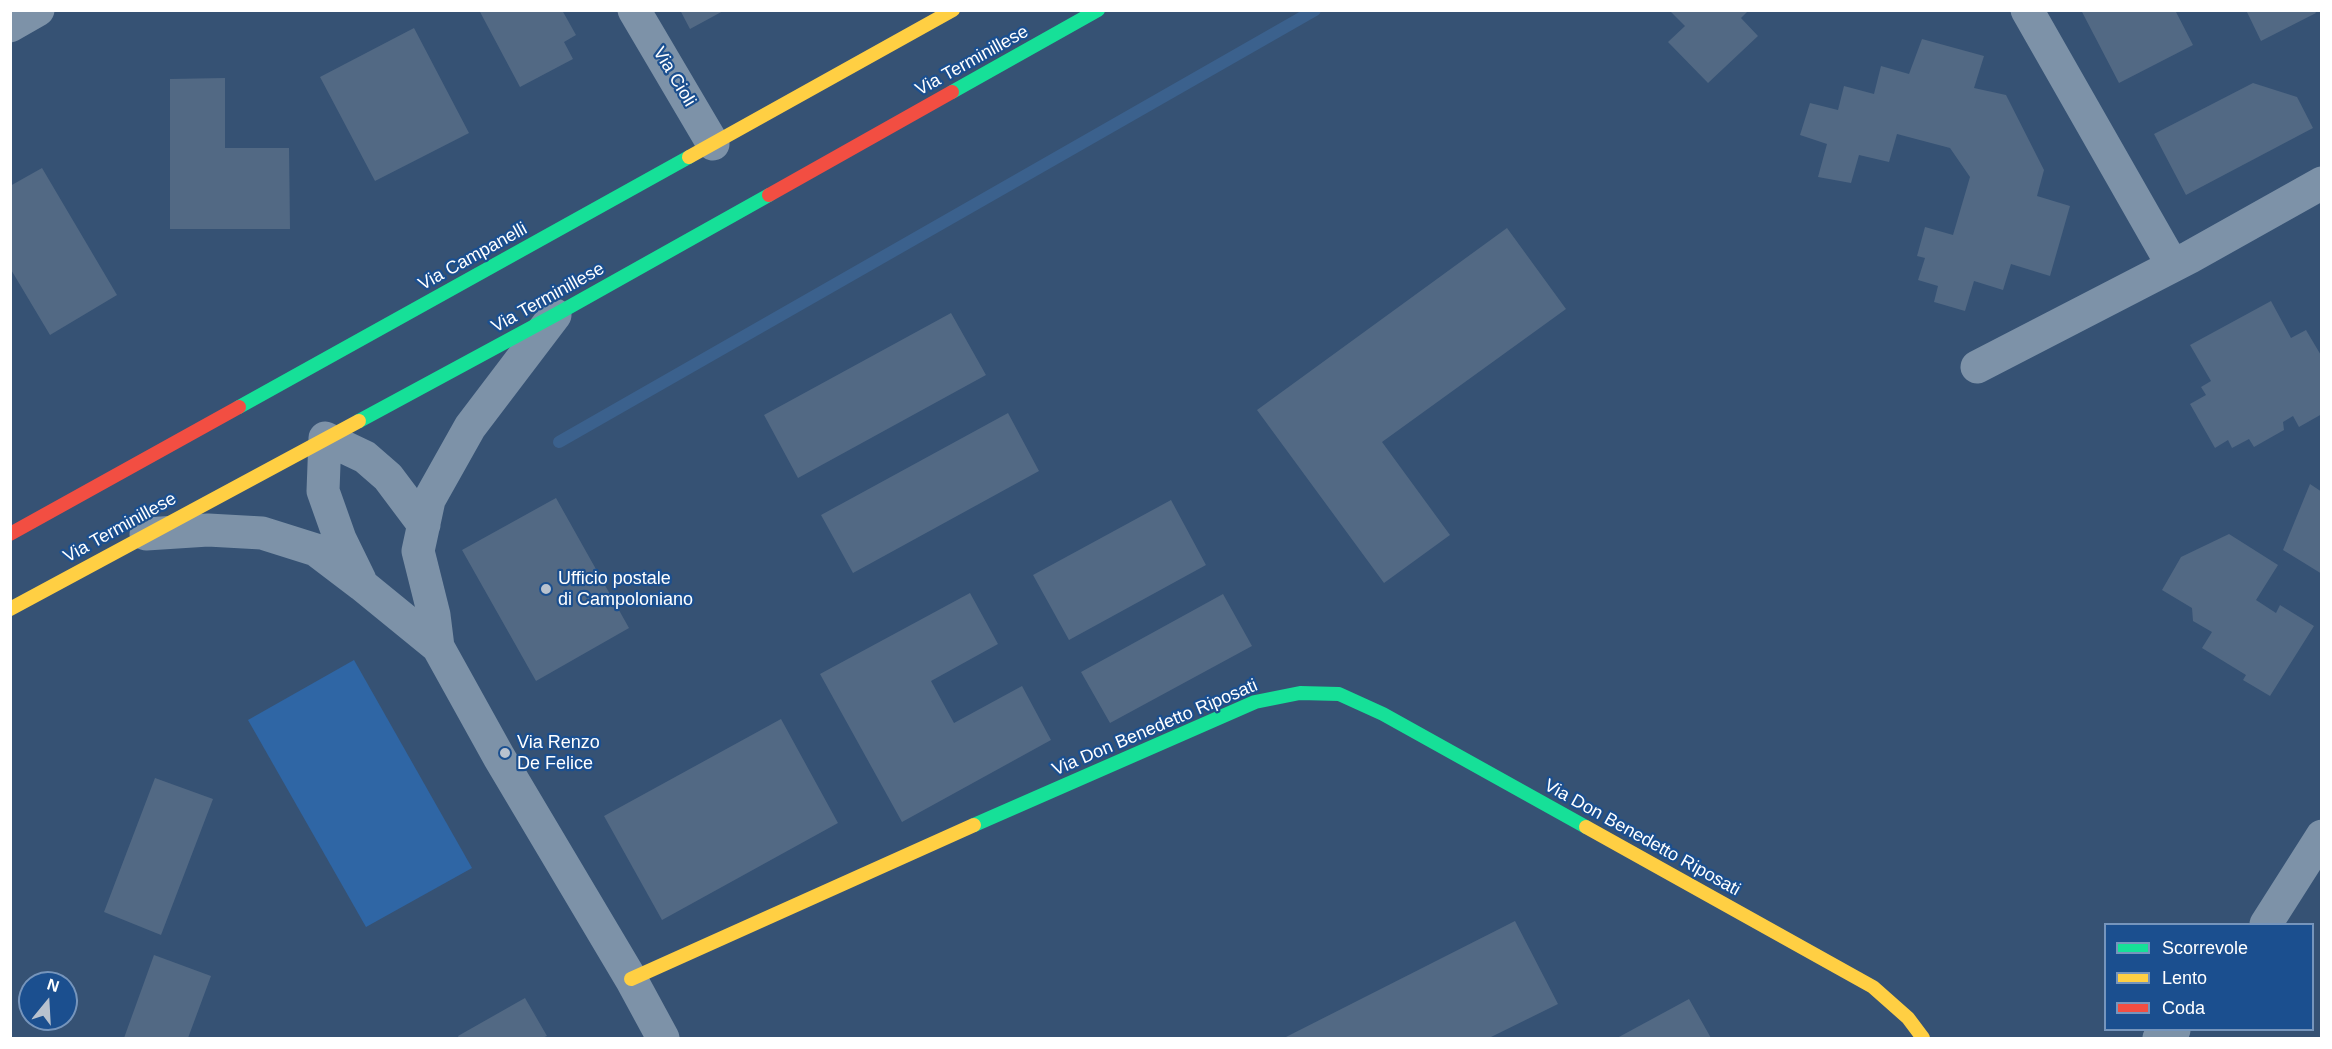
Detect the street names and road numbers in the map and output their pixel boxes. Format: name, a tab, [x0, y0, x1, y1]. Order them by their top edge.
street label: Via Terminillese	[912, 21, 1032, 101]
street label: Via Cioli	[648, 43, 700, 111]
street label: Via Campanelli	[415, 218, 531, 296]
street label: Via Terminillese	[488, 258, 608, 338]
street label: Via Terminillese	[60, 488, 180, 568]
street label: Via Don Benedetto Riposati	[1049, 675, 1261, 781]
street label: Via Don Benedetto Riposati	[1540, 775, 1744, 901]

